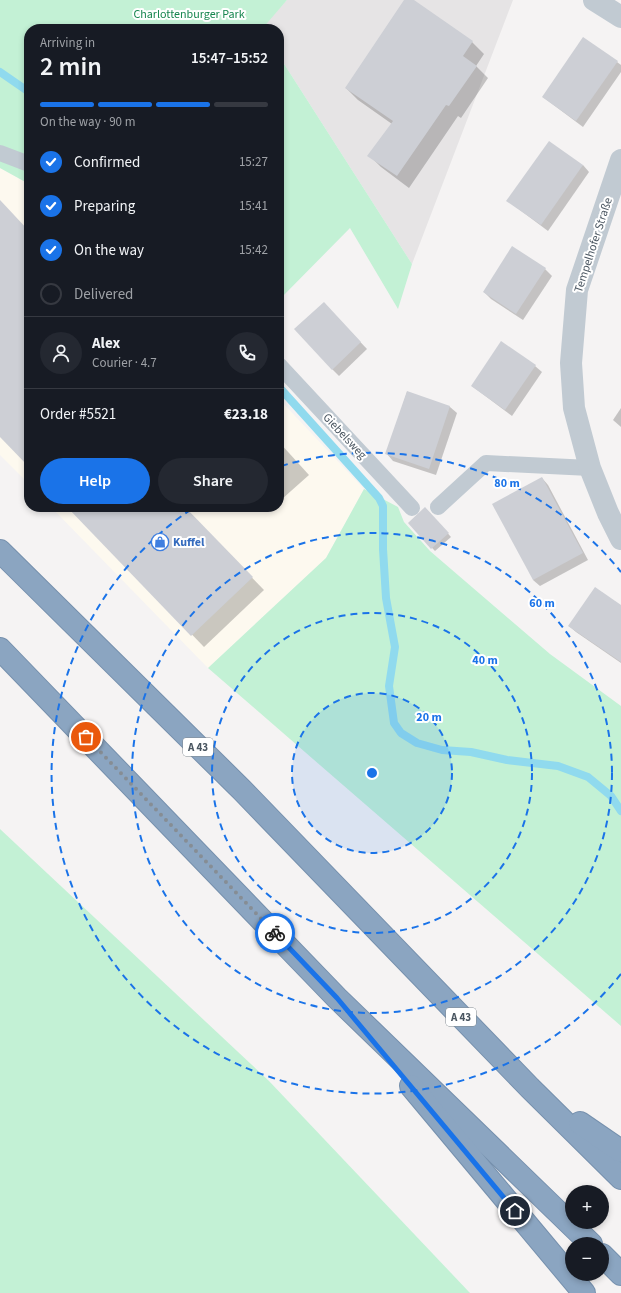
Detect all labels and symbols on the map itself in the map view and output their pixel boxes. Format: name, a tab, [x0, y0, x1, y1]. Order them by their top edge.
park label: Charlottenburger Park	[133, 6, 245, 23]
street label: Tempelhofer Straße	[570, 195, 617, 295]
street label: Giebelsweg	[319, 410, 370, 463]
text: 80 m	[494, 475, 520, 492]
shop icon: Kuffel	[150, 532, 170, 552]
place label: Kuffel	[173, 534, 205, 551]
text: 60 m	[529, 595, 555, 612]
text: 40 m	[472, 652, 498, 669]
text: 20 m	[416, 709, 442, 726]
pin	[69, 720, 103, 754]
road number: A 43	[183, 738, 213, 756]
centre of rings	[365, 766, 379, 780]
courier	[255, 913, 295, 953]
road number: A 43	[446, 1008, 476, 1026]
pin	[498, 1194, 532, 1228]

